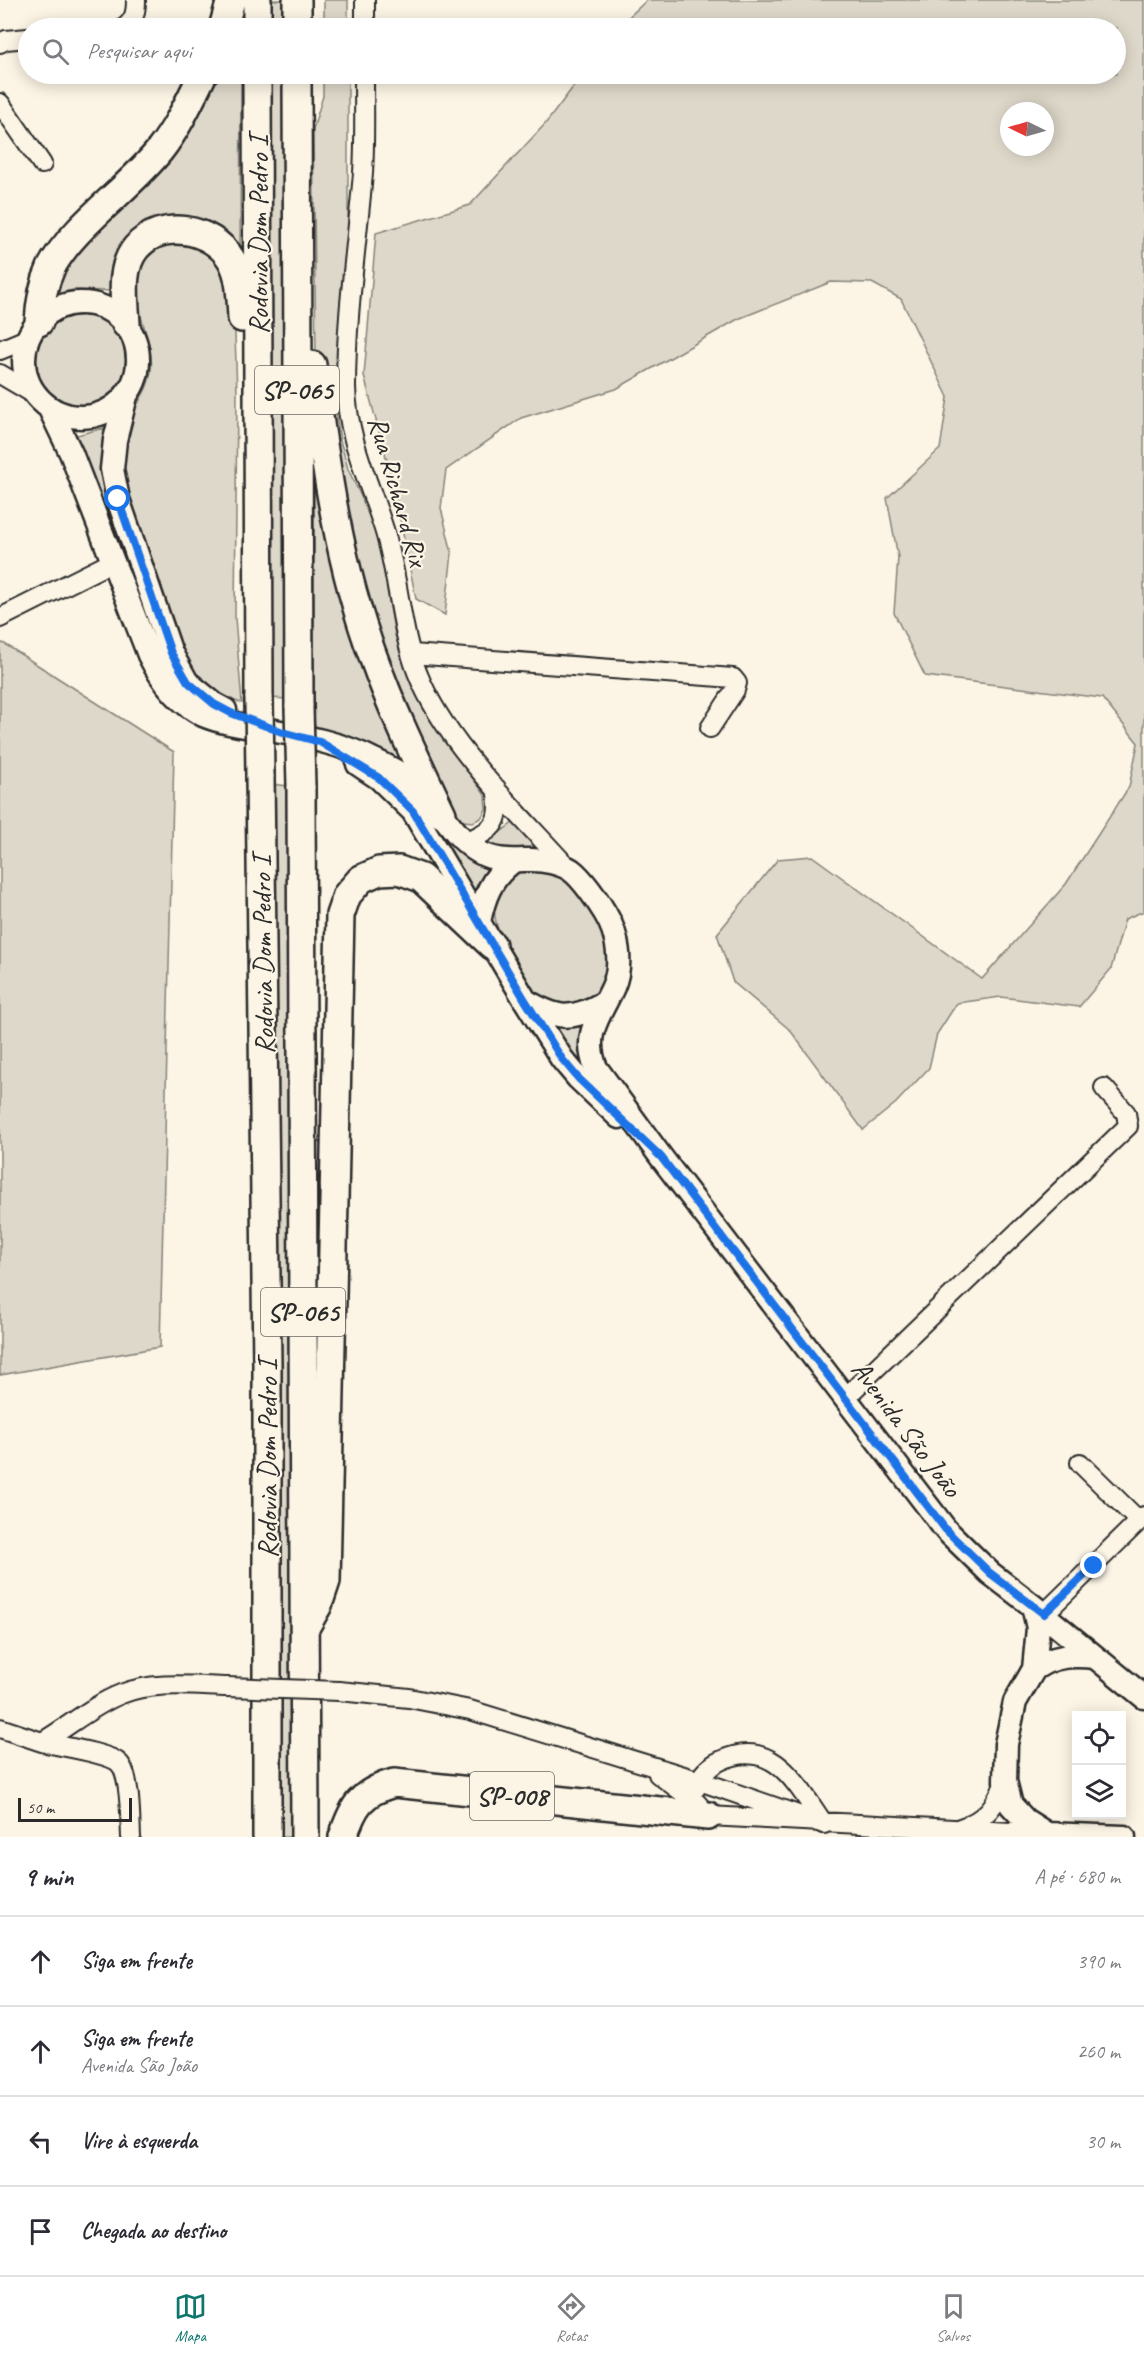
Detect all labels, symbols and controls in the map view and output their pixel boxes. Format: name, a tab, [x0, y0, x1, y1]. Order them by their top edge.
search box	[18, 18, 1126, 84]
icon: search	[39, 35, 72, 68]
text: Pesquisar aqui	[87, 37, 192, 65]
north arrow	[1000, 102, 1054, 156]
street label: Rodovia Dom Pedro I	[241, 130, 276, 334]
road number: SP-065	[255, 366, 339, 414]
street label: Rua Richard Rix	[360, 412, 437, 572]
route start	[104, 485, 130, 511]
street label: Rodovia Dom Pedro I	[243, 850, 282, 1054]
road number: SP-065	[261, 1288, 345, 1336]
street label: Avenida São João	[844, 1353, 971, 1505]
street label: Rodovia Dom Pedro I	[250, 1354, 285, 1558]
route end	[1080, 1552, 1106, 1578]
map controls	[1072, 1711, 1126, 1819]
button: locate	[1072, 1711, 1126, 1765]
button: layers	[1072, 1765, 1126, 1819]
road number: SP-008	[470, 1772, 554, 1820]
scale bar	[18, 1795, 132, 1822]
text: 50 m	[27, 1798, 54, 1818]
text: 9 min	[24, 1860, 74, 1893]
text: A pé · 680 m	[1035, 1864, 1120, 1889]
icon: ahead	[24, 1945, 57, 1978]
text: Siga em frente	[81, 1947, 192, 1975]
text: 390 m	[1077, 1949, 1120, 1974]
text: Siga em frente	[81, 2025, 192, 2053]
icon: ahead	[24, 2035, 57, 2068]
text: 260 m	[1077, 2039, 1120, 2064]
text: Avenida São João	[81, 2053, 197, 2078]
icon: left	[24, 2125, 57, 2158]
text: Vire à esquerda	[81, 2127, 197, 2155]
text: 30 m	[1086, 2129, 1120, 2154]
icon: arrive	[24, 2215, 57, 2248]
text: Chegada ao destino	[81, 2217, 226, 2245]
tab: Mapa	[174, 2290, 207, 2346]
tab: Rotas	[555, 2290, 588, 2346]
tab: Salvos	[936, 2290, 970, 2346]

